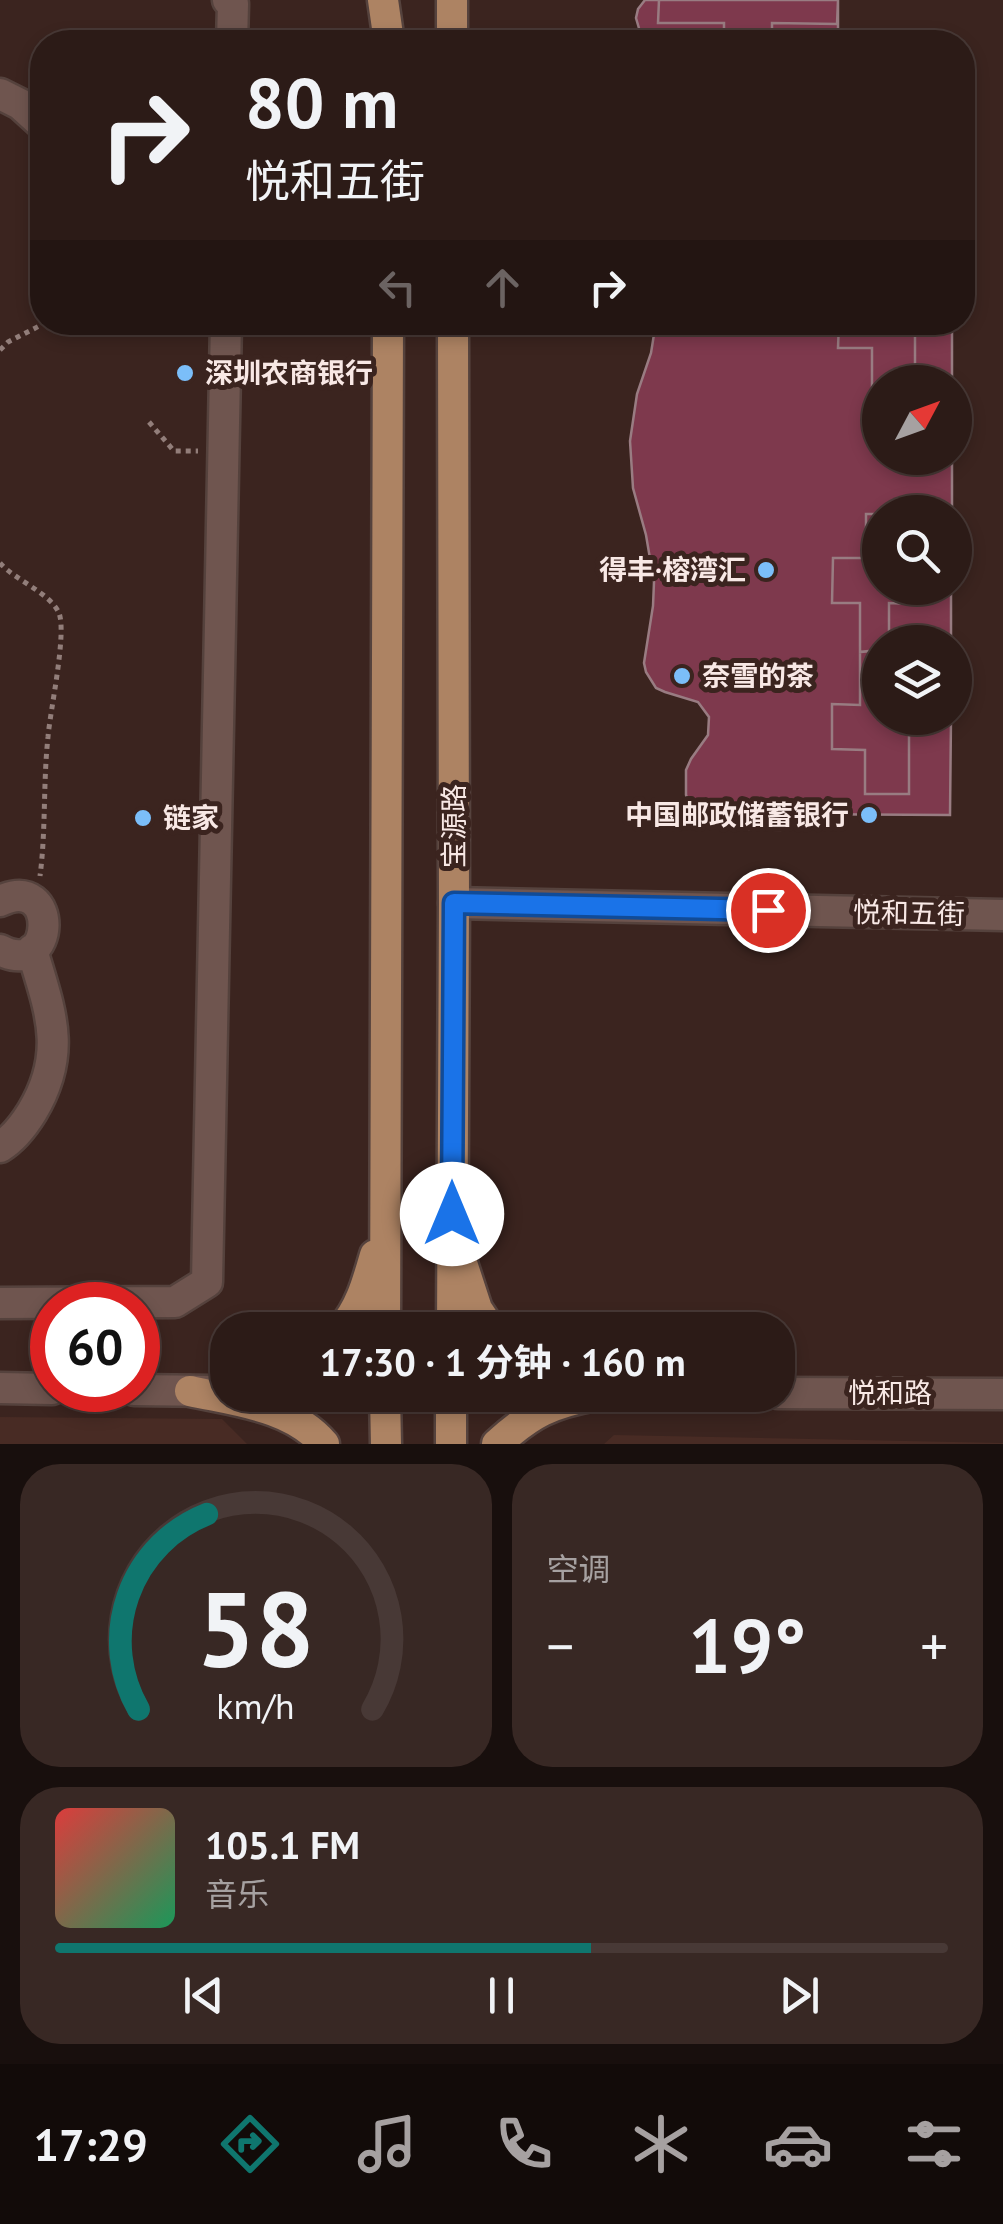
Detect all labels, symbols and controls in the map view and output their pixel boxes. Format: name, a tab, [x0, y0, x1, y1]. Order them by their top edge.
text: 80 m	[245, 57, 398, 147]
icon: right	[80, 70, 210, 200]
text: 悦和五街	[245, 151, 425, 209]
icon: left	[370, 260, 425, 315]
icon: ahead	[475, 260, 530, 315]
icon: right	[580, 260, 635, 315]
place label: 深圳农商银行	[205, 354, 373, 391]
marker: 深圳农商银行	[174, 362, 196, 384]
north arrow	[862, 365, 972, 475]
map controls	[862, 365, 972, 735]
button: search	[862, 495, 972, 605]
place label: 得丰·榕湾汇	[599, 551, 746, 588]
marker: 得丰·榕湾汇	[755, 559, 777, 581]
button: layers	[862, 625, 972, 735]
place label: 奈雪的茶	[702, 657, 814, 694]
marker: 奈雪的茶	[671, 665, 693, 687]
street label: 宝源路	[435, 784, 472, 868]
place label: 中国邮政储蓄银行	[625, 796, 849, 833]
place label: 链家	[163, 799, 219, 836]
marker: 中国邮政储蓄银行	[858, 804, 880, 826]
marker: 链家	[132, 807, 154, 829]
pin	[726, 868, 811, 953]
icon: arrive	[741, 883, 796, 938]
street label: 悦和五街	[853, 893, 965, 932]
position arrow	[400, 1162, 504, 1266]
speed limit sign: 60	[30, 1282, 160, 1412]
text: 17:30 · 1 分钟 · 160 m	[319, 1337, 686, 1386]
street label: 悦和路	[848, 1374, 932, 1411]
text: 空调	[547, 1548, 611, 1590]
text: 58	[197, 1561, 315, 1696]
text: 19°	[688, 1597, 806, 1694]
text: −	[547, 1610, 574, 1681]
text: +	[920, 1610, 948, 1681]
text: km/h	[217, 1683, 295, 1729]
text: 105.1 FM	[205, 1820, 360, 1869]
text: 音乐	[205, 1873, 269, 1915]
icon: previous	[176, 1968, 231, 2023]
icon: pause	[474, 1968, 529, 2023]
icon: next	[772, 1968, 827, 2023]
icon: directions	[215, 2109, 285, 2179]
icon: music	[352, 2109, 422, 2179]
icon: phone	[489, 2109, 559, 2179]
icon: climate	[626, 2109, 696, 2179]
icon: car	[763, 2109, 833, 2179]
icon: filters	[899, 2109, 969, 2179]
text: 17:29	[33, 2115, 148, 2173]

